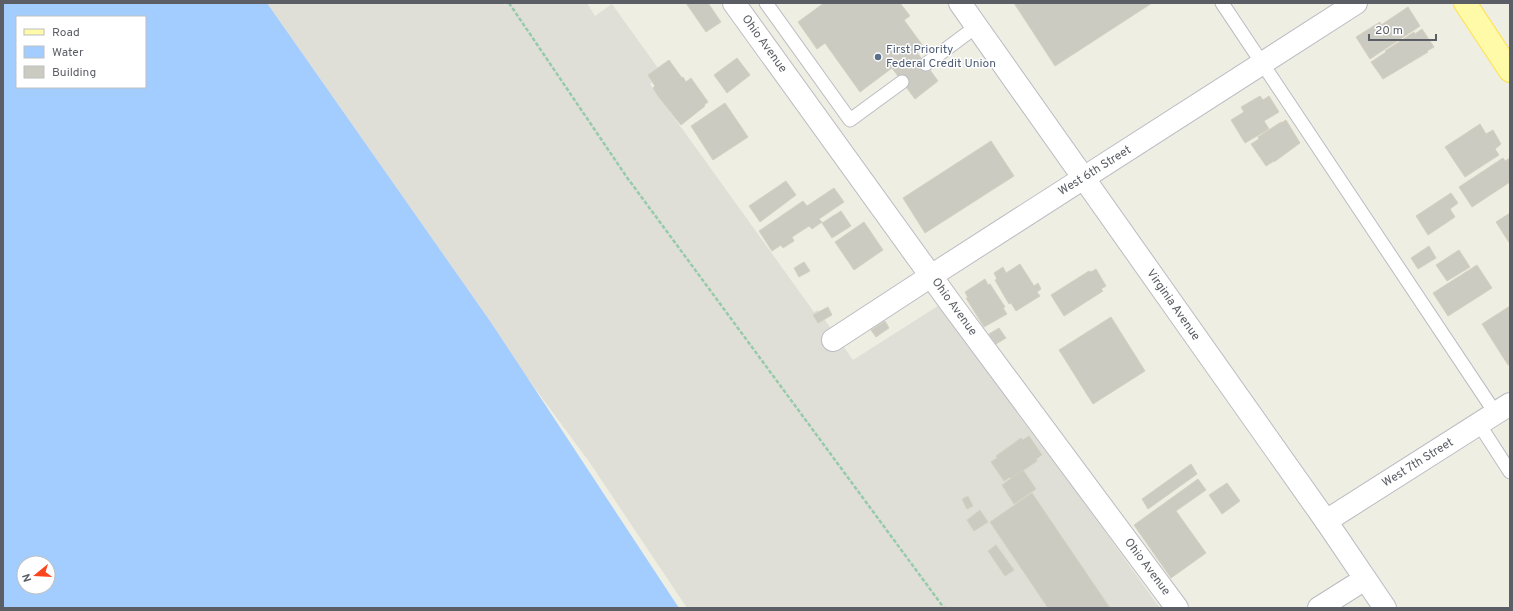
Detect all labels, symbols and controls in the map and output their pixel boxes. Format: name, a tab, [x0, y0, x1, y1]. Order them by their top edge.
street label: Ohio Avenue	[738, 12, 790, 76]
legend	[16, 16, 146, 88]
scale bar	[1369, 16, 1436, 42]
text: 20 m	[1375, 23, 1403, 39]
text: Road	[52, 25, 80, 41]
place label: First Priority Federal Credit Union	[886, 42, 996, 72]
text: Water	[52, 45, 84, 61]
marker: First Priority Federal Credit Union	[873, 52, 883, 62]
text: Building	[52, 65, 96, 81]
street label: West 6th Street	[1056, 142, 1134, 200]
street label: Virginia Avenue	[1142, 266, 1204, 344]
street label: Ohio Avenue	[928, 275, 980, 339]
street label: West 7th Street	[1379, 435, 1457, 491]
street label: Ohio Avenue	[1120, 535, 1174, 599]
north arrow	[16, 555, 56, 595]
text: N	[20, 572, 35, 584]

